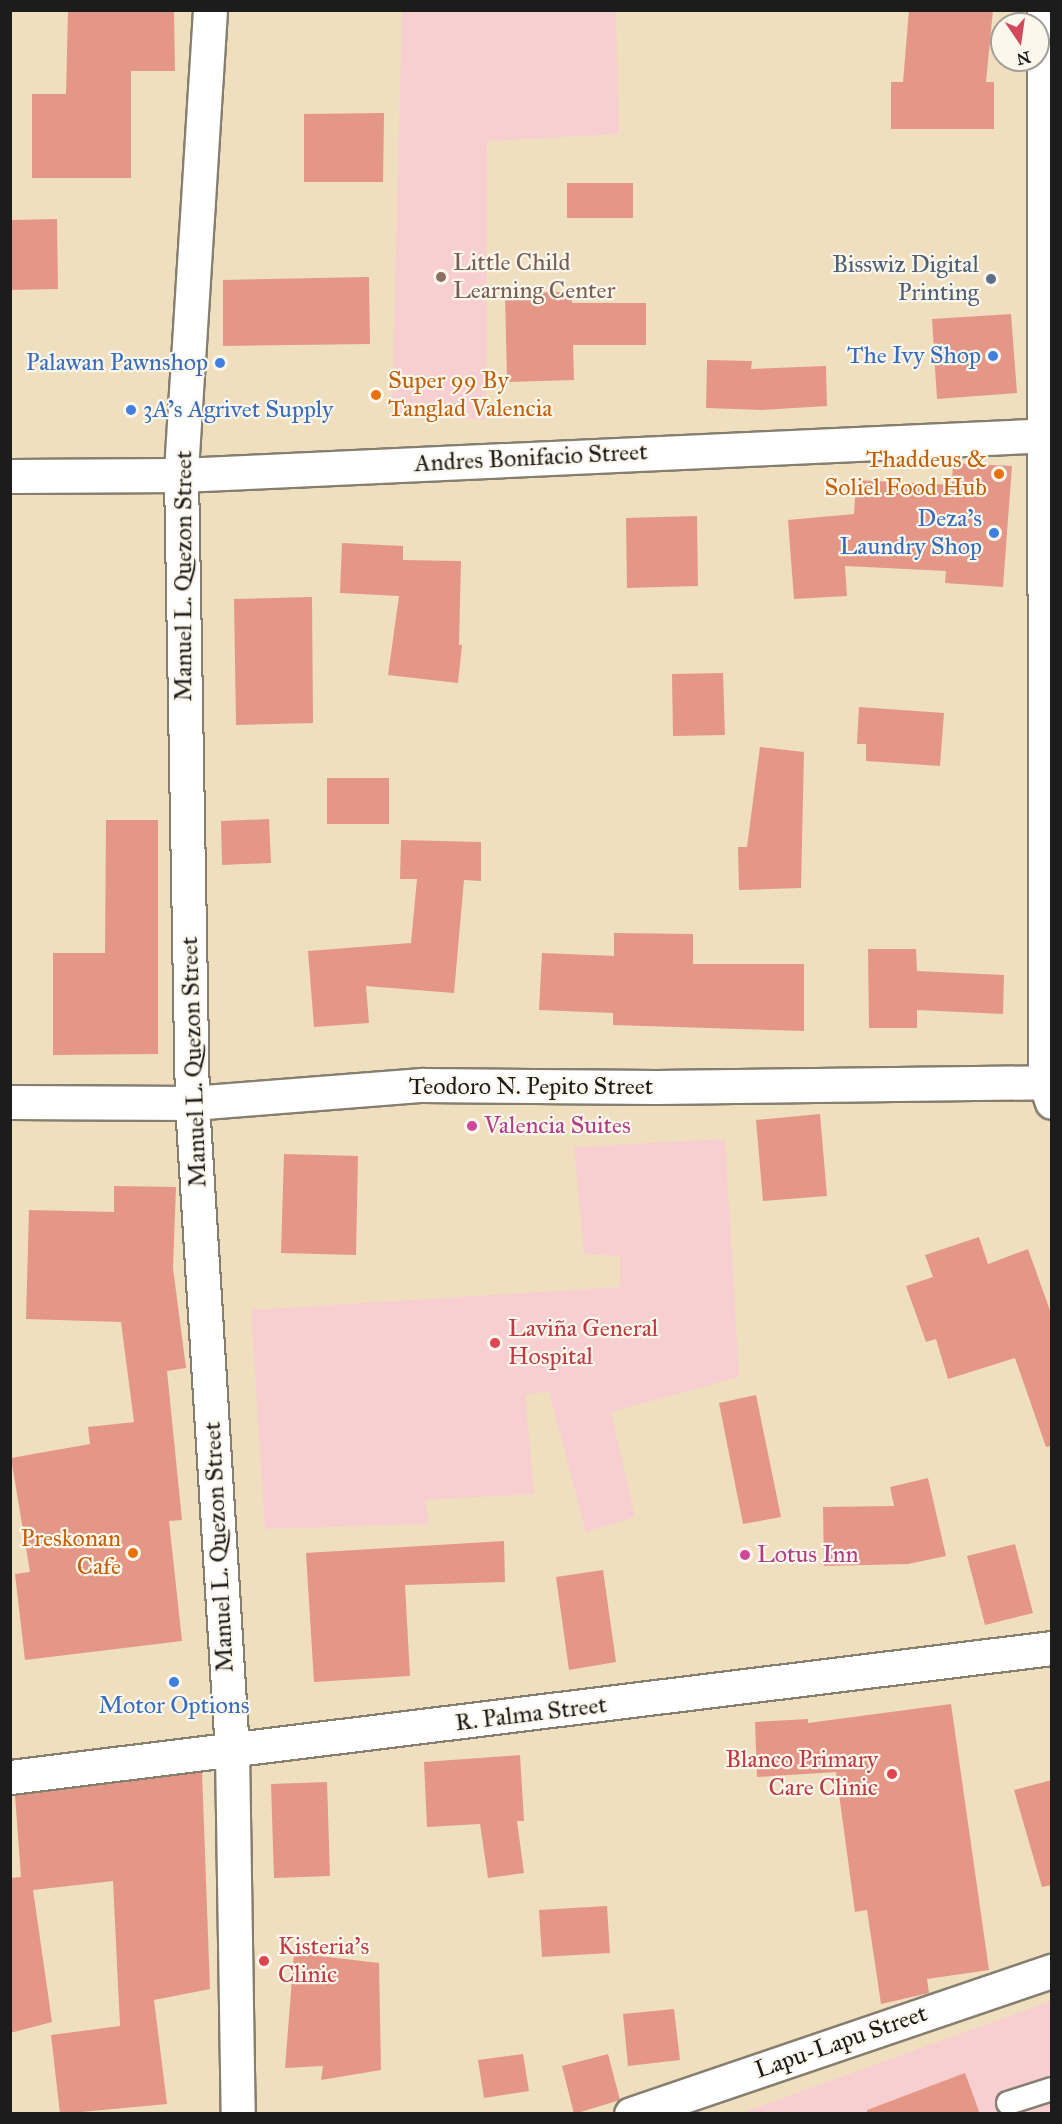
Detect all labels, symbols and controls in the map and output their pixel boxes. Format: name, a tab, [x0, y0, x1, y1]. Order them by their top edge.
north arrow	[990, 12, 1050, 72]
text: N	[1015, 47, 1032, 69]
place label: Little Child Learning Center	[453, 249, 616, 305]
place label: Bisswiz Digital Printing	[832, 251, 979, 307]
marker: Little Child Learning Center	[434, 270, 448, 284]
marker: Bisswiz Digital Printing	[984, 272, 998, 286]
place label: The Ivy Shop	[847, 342, 981, 370]
place label: Palawan Pawnshop	[26, 349, 208, 377]
marker: The Ivy Shop	[986, 349, 1000, 363]
marker: Palawan Pawnshop	[213, 356, 227, 370]
place label: Super 99 By Tanglad Valencia	[388, 367, 552, 423]
marker: Super 99 By Tanglad Valencia	[369, 388, 383, 402]
place label: 3A’s Agrivet Supply	[143, 396, 333, 424]
marker: 3A’s Agrivet Supply	[124, 403, 138, 417]
street label: Andres Bonifacio Street	[414, 438, 648, 478]
place label: Thaddeus & Soliel Food Hub	[825, 446, 987, 502]
street label: Manuel L. Quezon Street	[170, 451, 198, 701]
marker: Thaddeus & Soliel Food Hub	[992, 467, 1006, 481]
place label: Deza’s Laundry Shop	[840, 505, 982, 561]
marker: Deza’s Laundry Shop	[987, 526, 1001, 540]
street label: Manuel L. Quezon Street	[175, 936, 213, 1188]
street label: Teodoro N. Pepito Street	[409, 1073, 653, 1101]
place label: Valencia Suites	[484, 1112, 631, 1140]
marker: Valencia Suites	[465, 1119, 479, 1133]
place label: Laviña General Hospital	[508, 1315, 658, 1371]
marker: Laviña General Hospital	[486, 1334, 504, 1352]
street label: Manuel L. Quezon Street	[198, 1421, 240, 1673]
place label: Preskonan Cafe	[21, 1525, 121, 1581]
place label: Lotus Inn	[757, 1541, 858, 1569]
marker: Preskonan Cafe	[126, 1546, 140, 1560]
marker: Lotus Inn	[738, 1548, 752, 1562]
marker: Motor Options	[167, 1675, 181, 1689]
street label: R. Palma Street	[454, 1690, 608, 1738]
place label: Motor Options	[99, 1692, 249, 1720]
place label: Blanco Primary Care Clinic	[725, 1746, 878, 1802]
marker: Blanco Primary Care Clinic	[883, 1765, 901, 1783]
place label: Kisteria’s Clinic	[278, 1933, 369, 1989]
marker: Kisteria’s Clinic	[255, 1952, 273, 1970]
street label: Lapu-Lapu Street	[751, 1999, 931, 2085]

